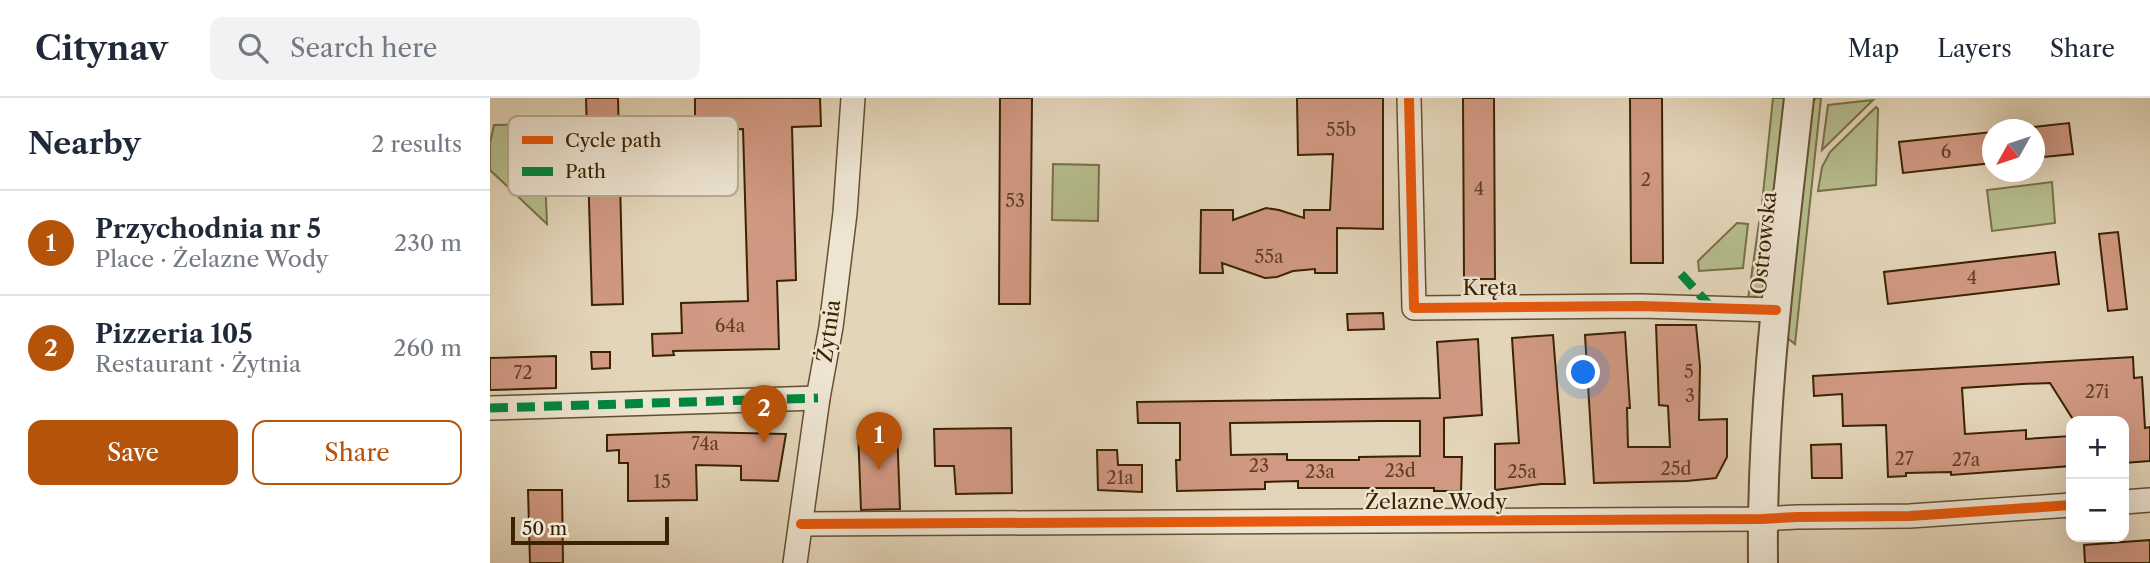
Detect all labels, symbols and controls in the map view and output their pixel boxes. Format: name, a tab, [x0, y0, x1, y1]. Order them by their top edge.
search box	[210, 17, 700, 80]
text: Citynav	[35, 28, 168, 69]
icon: search	[234, 29, 272, 67]
text: Search here	[290, 32, 437, 64]
text: Map	[1848, 34, 1899, 63]
text: Layers	[1937, 34, 2012, 63]
text: Share	[2050, 34, 2115, 63]
legend	[508, 116, 738, 196]
house number: 55b	[1326, 119, 1356, 141]
north arrow	[1982, 119, 2045, 182]
text: Nearby	[28, 125, 141, 162]
text: Cycle path	[565, 129, 661, 152]
text: 2 results	[371, 130, 462, 158]
house number: 6	[1941, 141, 1951, 163]
text: Path	[565, 160, 606, 183]
house number: 2	[1641, 169, 1651, 191]
house number: 4	[1474, 178, 1484, 200]
street label: Ostrowska	[1746, 189, 1781, 296]
house number: 53	[1005, 190, 1025, 212]
text: Przychodnia nr 5	[95, 213, 321, 245]
text: 1	[46, 229, 56, 257]
text: 230 m	[394, 229, 462, 257]
text: Place · Żelazne Wody	[95, 245, 329, 273]
house number: 55a	[1254, 246, 1284, 268]
house number: 4	[1967, 267, 1977, 289]
street label: Kręta	[1462, 275, 1519, 300]
street label: Żytnia	[812, 297, 845, 364]
house number: 64a	[715, 315, 746, 337]
text: Pizzeria 105	[95, 318, 253, 350]
text: 2	[44, 334, 58, 362]
text: 260 m	[393, 334, 462, 362]
text: Restaurant · Żytnia	[95, 350, 301, 378]
your location	[1566, 355, 1600, 389]
house number: 5	[1684, 361, 1694, 383]
house number: 72	[513, 362, 533, 384]
house number: 27i	[2085, 381, 2110, 403]
pin: 2	[741, 385, 787, 443]
house number: 3	[1685, 385, 1695, 407]
pin: 1	[856, 412, 902, 470]
map controls	[2066, 416, 2129, 542]
button: +	[2066, 416, 2129, 479]
button: Save	[28, 420, 238, 485]
button: Share	[252, 420, 462, 485]
house number: 74a	[691, 433, 720, 455]
house number: 27	[1894, 448, 1914, 470]
house number: 27a	[1952, 449, 1981, 471]
house number: 23	[1249, 455, 1269, 477]
house number: 25d	[1660, 458, 1692, 480]
house number: 23d	[1384, 460, 1416, 482]
house number: 23a	[1305, 461, 1335, 483]
house number: 25a	[1507, 461, 1537, 483]
house number: 21a	[1106, 467, 1134, 489]
house number: 15	[653, 471, 671, 493]
button: −	[2066, 479, 2129, 542]
street label: Żelazne Wody	[1365, 489, 1507, 514]
scale bar	[511, 514, 668, 546]
text: 50 m	[522, 517, 567, 540]

